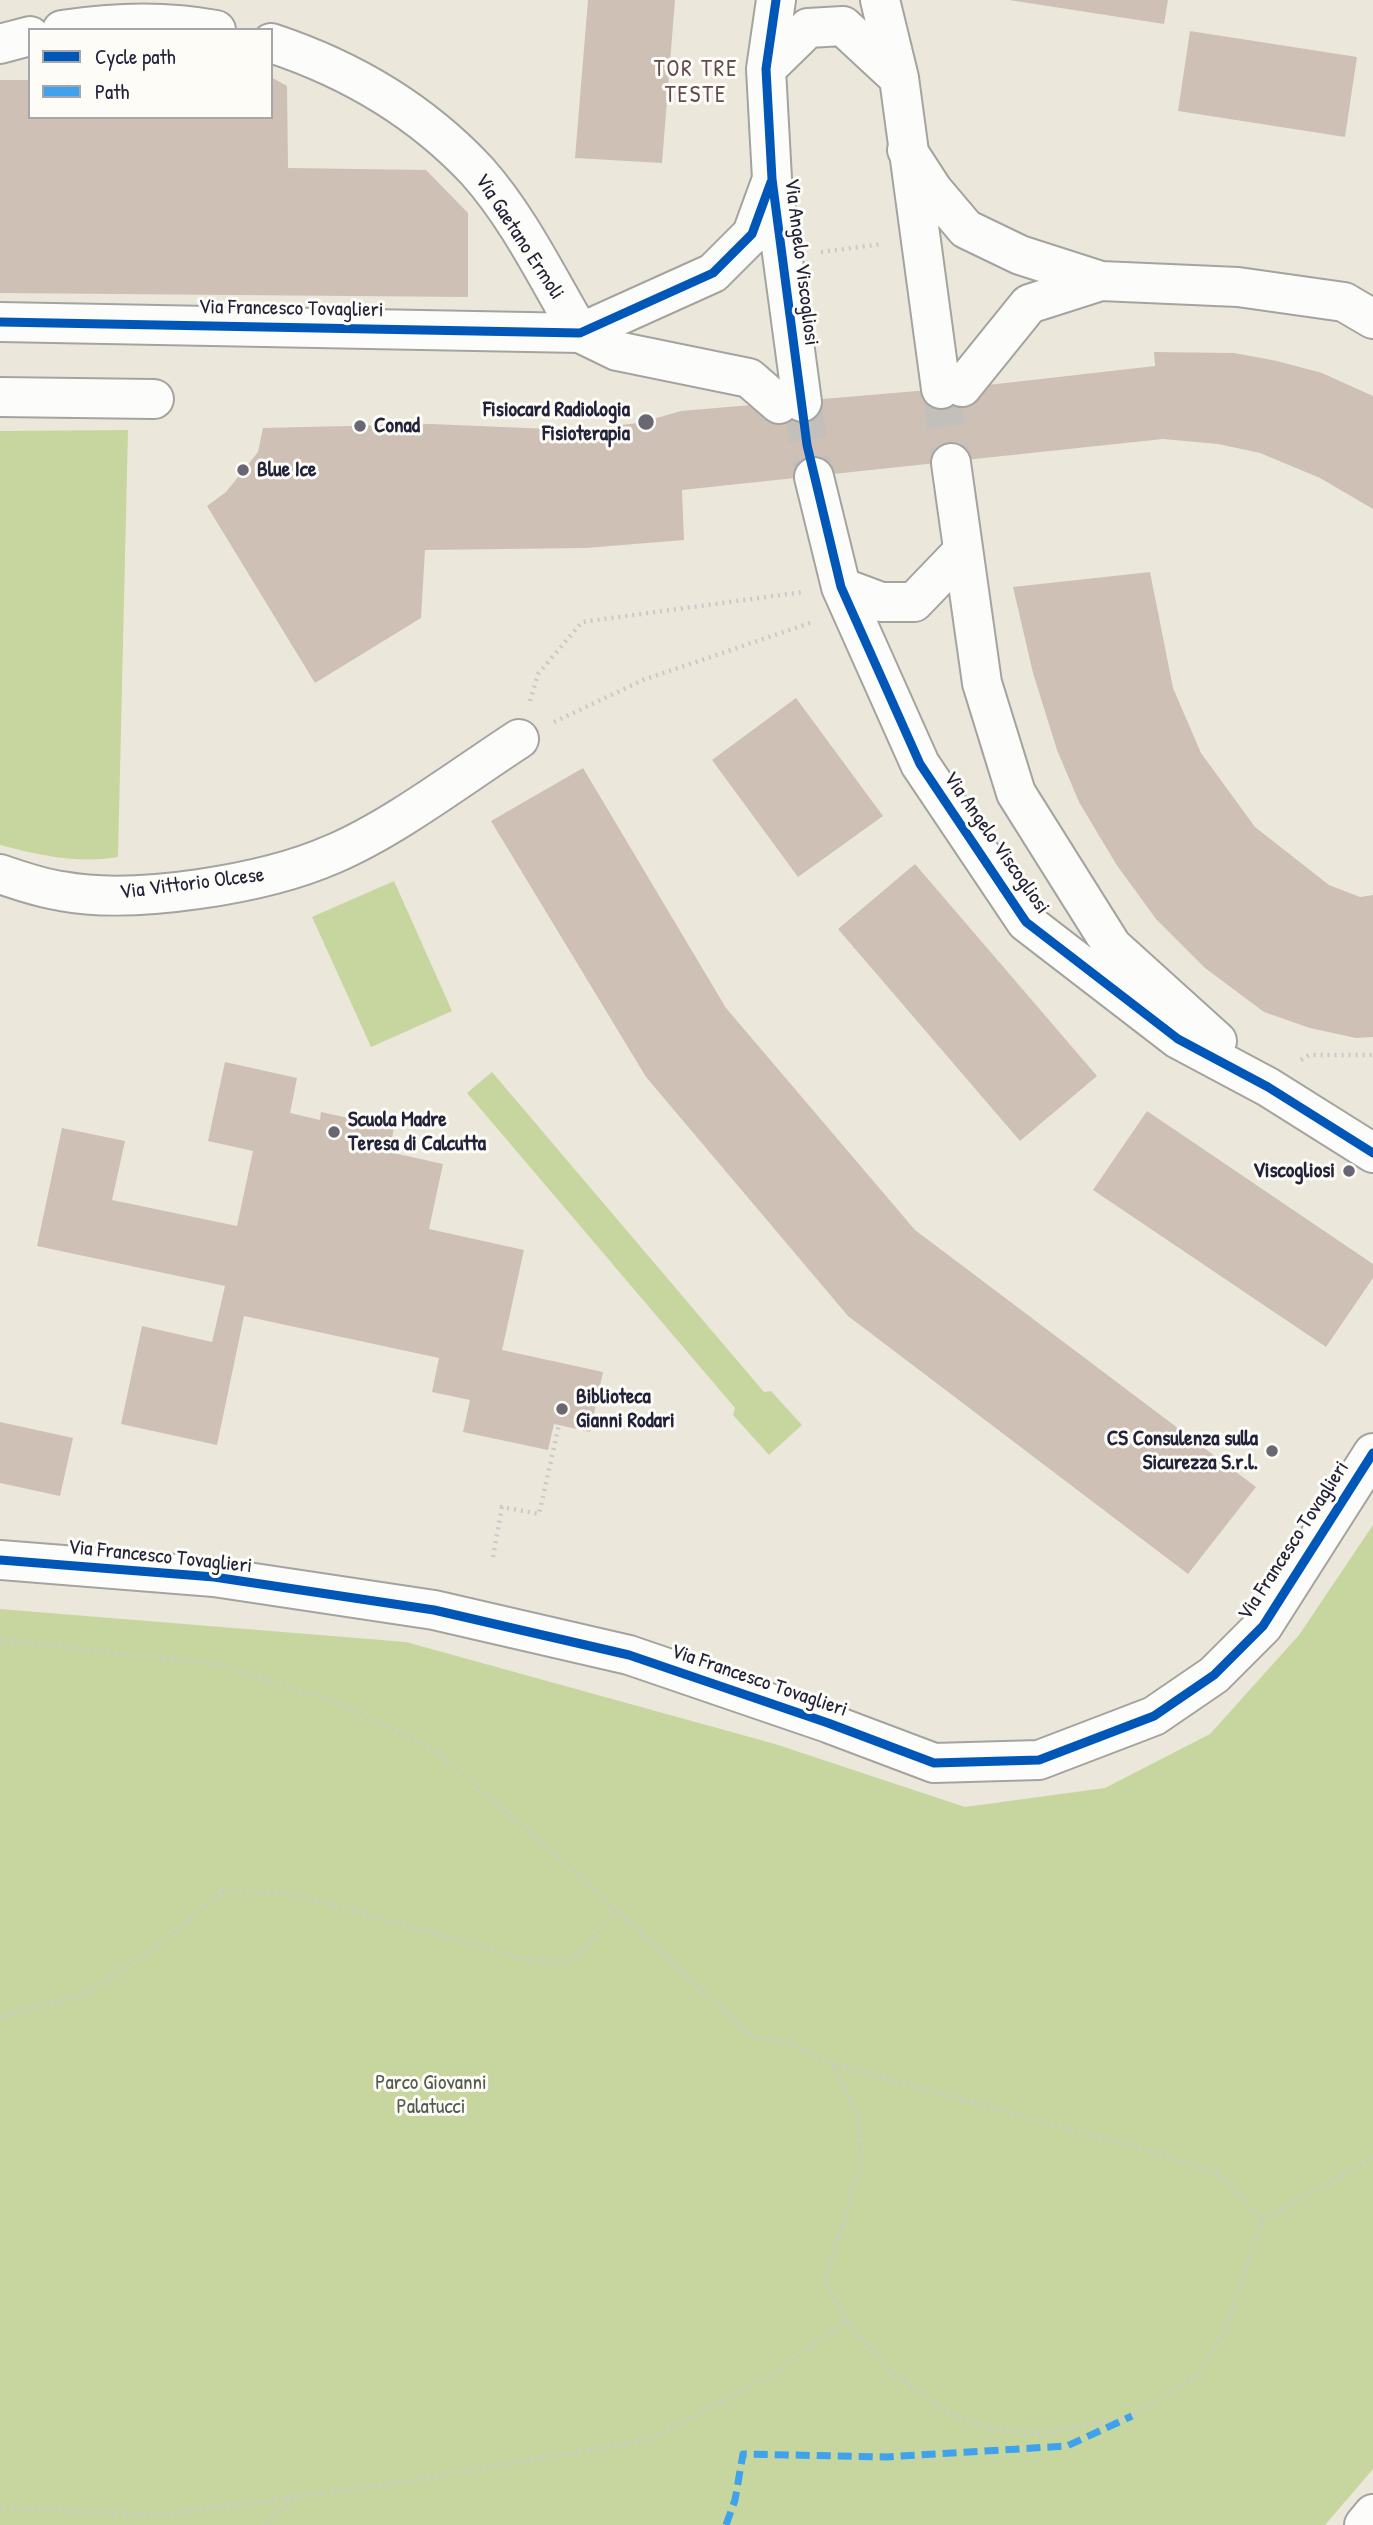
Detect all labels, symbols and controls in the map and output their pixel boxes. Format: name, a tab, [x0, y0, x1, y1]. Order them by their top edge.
legend	[28, 28, 273, 119]
text: Cycle path	[95, 42, 176, 71]
district label: TOR TRE TESTE	[655, 56, 737, 110]
text: Path	[95, 77, 129, 106]
street label: Via Gaetano Ermoli	[469, 169, 569, 305]
street label: Via Angelo Viscogliosi	[778, 177, 824, 347]
street label: Via Francesco Tovaglieri	[198, 295, 384, 323]
place label: Fisiocard Radiologia Fisioterapia	[483, 397, 630, 447]
marker: Fisiocard Radiologia Fisioterapia	[636, 412, 656, 432]
place label: Conad	[374, 413, 420, 439]
marker: Conad	[352, 418, 368, 434]
place label: Blue Ice	[257, 457, 316, 483]
marker: Blue Ice	[235, 462, 251, 478]
street label: Via Angelo Viscogliosi	[938, 767, 1054, 919]
street label: Via Vittorio Olcese	[118, 863, 266, 905]
place label: Scuola Madre Teresa di Calcutta	[348, 1107, 486, 1157]
marker: Scuola Madre Teresa di Calcutta	[326, 1124, 342, 1140]
place label: Viscogliosi	[1253, 1158, 1335, 1184]
marker: Viscogliosi	[1341, 1163, 1357, 1179]
place label: Biblioteca Gianni Rodari	[576, 1384, 675, 1434]
marker: Biblioteca Gianni Rodari	[554, 1401, 570, 1417]
place label: CS Consulenza sulla Sicurezza S.r.l.	[1107, 1426, 1258, 1476]
marker: CS Consulenza sulla Sicurezza S.r.l.	[1264, 1443, 1280, 1459]
street label: Via Francesco Tovaglieri	[1233, 1457, 1355, 1625]
street label: Via Francesco Tovaglieri	[67, 1535, 253, 1579]
street label: Via Francesco Tovaglieri	[667, 1639, 851, 1723]
park label: Parco Giovanni Palatucci	[375, 2070, 487, 2120]

